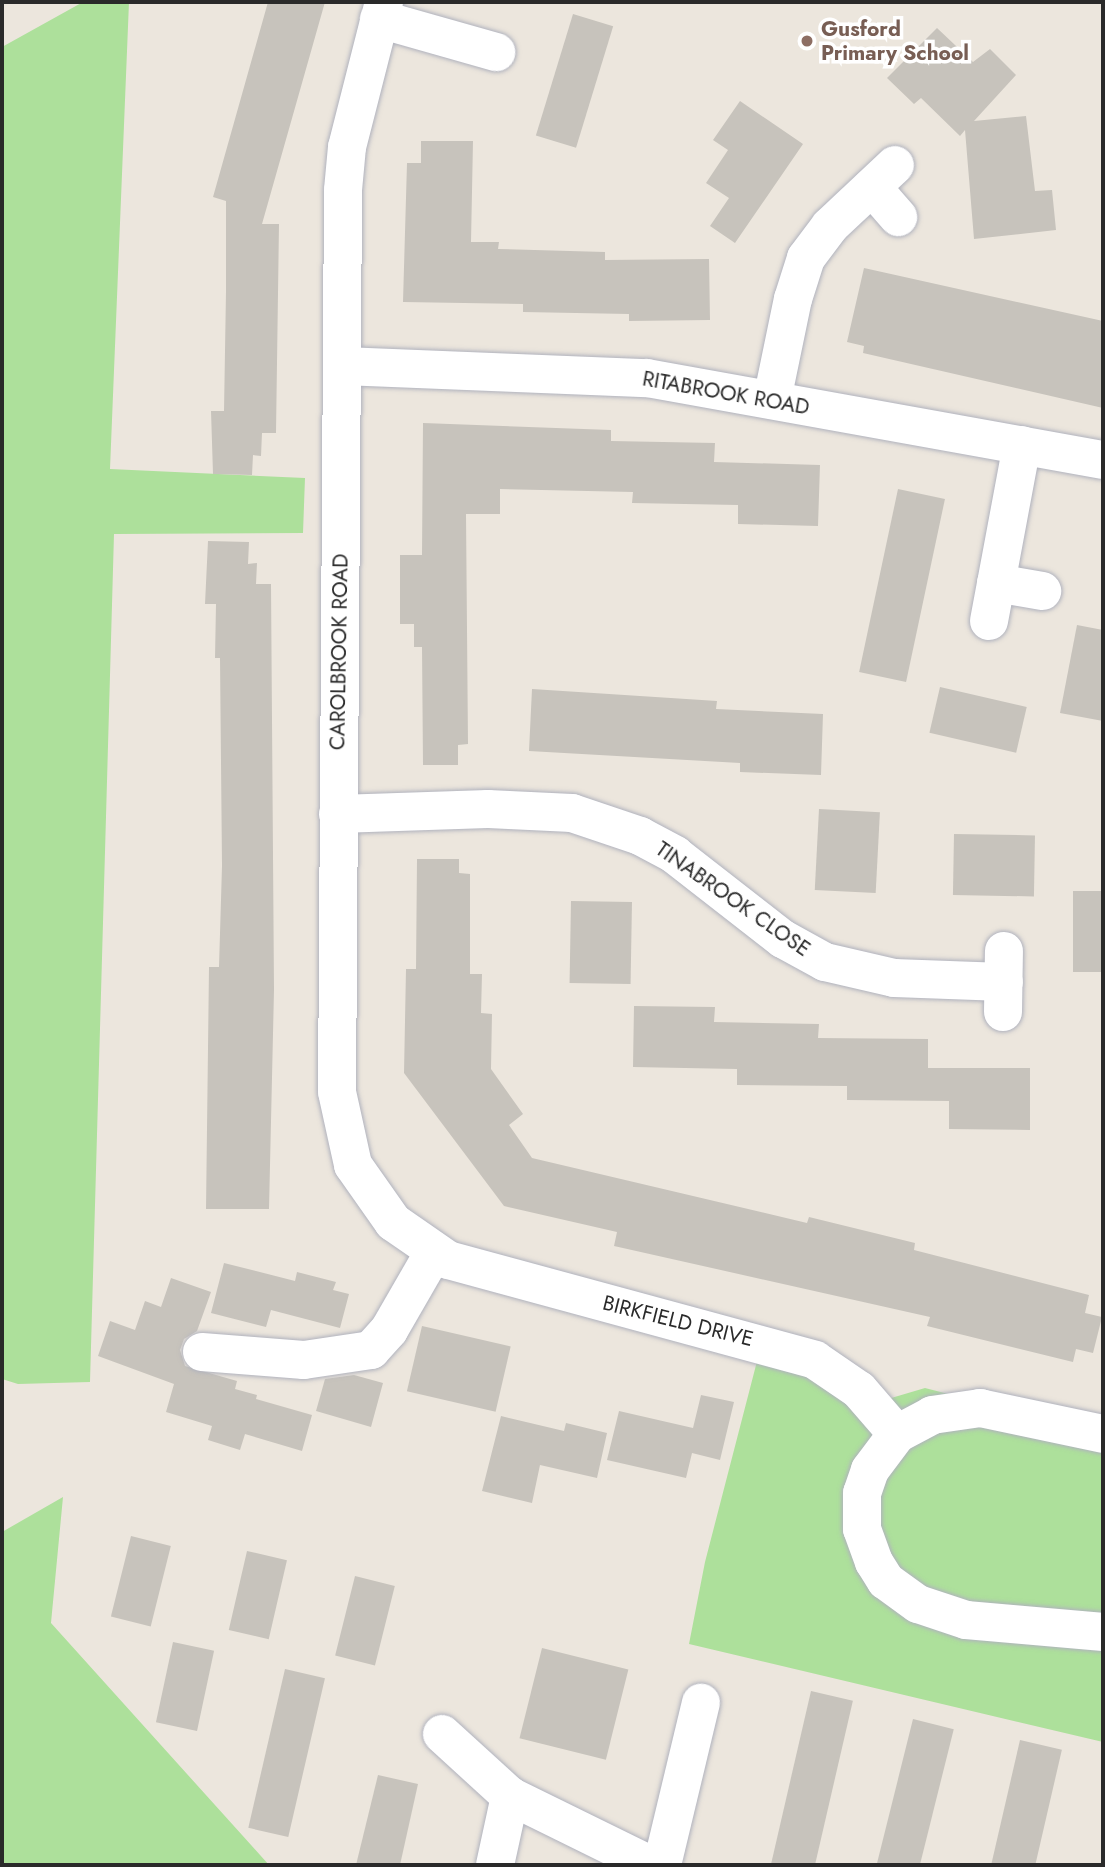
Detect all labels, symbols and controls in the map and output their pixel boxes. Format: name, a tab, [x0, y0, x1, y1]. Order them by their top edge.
place label: Gusford Primary School	[821, 16, 969, 66]
marker: Gusford Primary School	[799, 33, 815, 49]
street label: RITABROOK ROAD	[641, 366, 811, 420]
street label: CAROLBROOK ROAD	[325, 554, 353, 750]
street label: TINABROOK CLOSE	[651, 836, 815, 962]
street label: BIRKFIELD DRIVE	[600, 1290, 756, 1352]

